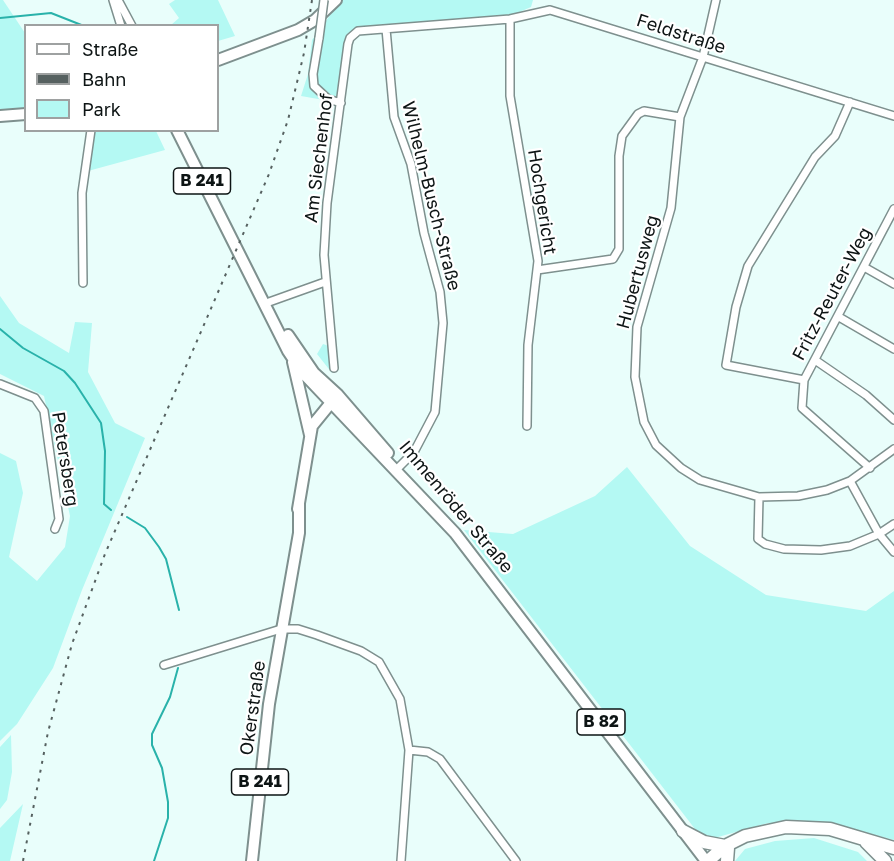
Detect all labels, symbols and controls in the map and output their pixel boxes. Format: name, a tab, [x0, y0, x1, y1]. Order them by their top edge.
street label: Feldstraße	[634, 9, 728, 59]
legend	[24, 24, 219, 132]
text: Straße	[82, 38, 138, 60]
text: Bahn	[82, 68, 126, 90]
street label: Am Siechenhof	[300, 92, 338, 224]
text: Park	[82, 98, 121, 120]
street label: Wilhelm-Busch-Straße	[397, 99, 465, 293]
street label: Hochgericht	[523, 148, 561, 256]
road number: B 241	[174, 168, 230, 194]
street label: Hubertusweg	[612, 213, 664, 331]
street label: Fritz-Reuter-Weg	[788, 224, 876, 364]
street label: Petersberg	[47, 410, 83, 508]
street label: Immenröder Straße	[394, 436, 518, 578]
street label: Okerstraße	[236, 659, 270, 757]
road number: B 82	[577, 709, 625, 735]
road number: B 241	[232, 769, 288, 795]

